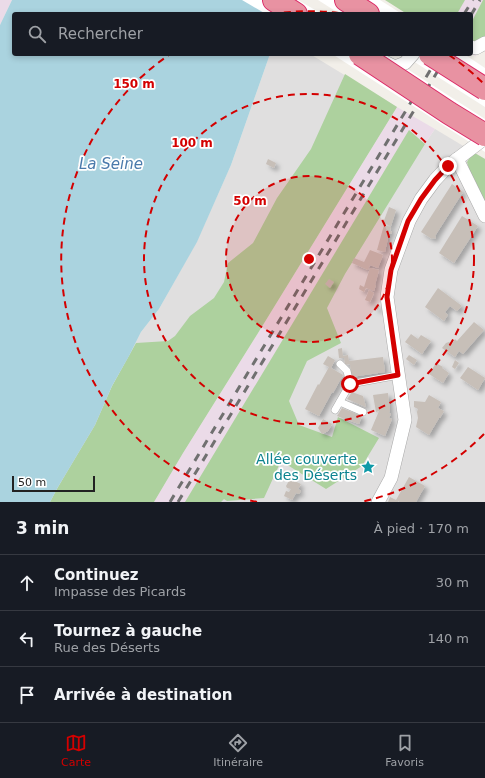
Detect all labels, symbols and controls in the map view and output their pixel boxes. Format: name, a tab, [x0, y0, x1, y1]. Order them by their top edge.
search box	[12, 12, 473, 56]
icon: search	[26, 23, 48, 45]
text: Rechercher	[58, 25, 143, 43]
text: 150 m	[113, 77, 155, 91]
text: 100 m	[171, 136, 213, 150]
water label: La Seine	[79, 155, 143, 173]
route end	[439, 157, 457, 175]
text: 50 m	[233, 194, 267, 208]
centre of rings	[302, 252, 316, 266]
route start	[341, 375, 359, 393]
place label: Allée couverte des Déserts	[256, 451, 357, 483]
place icon: Allée couverte des Déserts	[360, 459, 376, 475]
scale bar	[12, 474, 95, 493]
text: 50 m	[18, 476, 46, 489]
text: 3 min	[16, 518, 69, 538]
text: À pied · 170 m	[374, 521, 469, 536]
text: Continuez	[54, 566, 139, 584]
icon: ahead	[16, 572, 38, 594]
text: 30 m	[436, 575, 469, 590]
text: Impasse des Picards	[54, 584, 186, 599]
text: Tournez à gauche	[54, 622, 202, 640]
icon: left	[16, 628, 38, 650]
text: 140 m	[427, 631, 469, 646]
text: Rue des Déserts	[54, 640, 160, 655]
icon: arrive	[16, 684, 38, 706]
text: Arrivée à destination	[54, 686, 232, 704]
tab: Carte	[61, 732, 91, 769]
tab: Itinéraire	[213, 732, 263, 769]
tab: Favoris	[385, 732, 424, 769]

